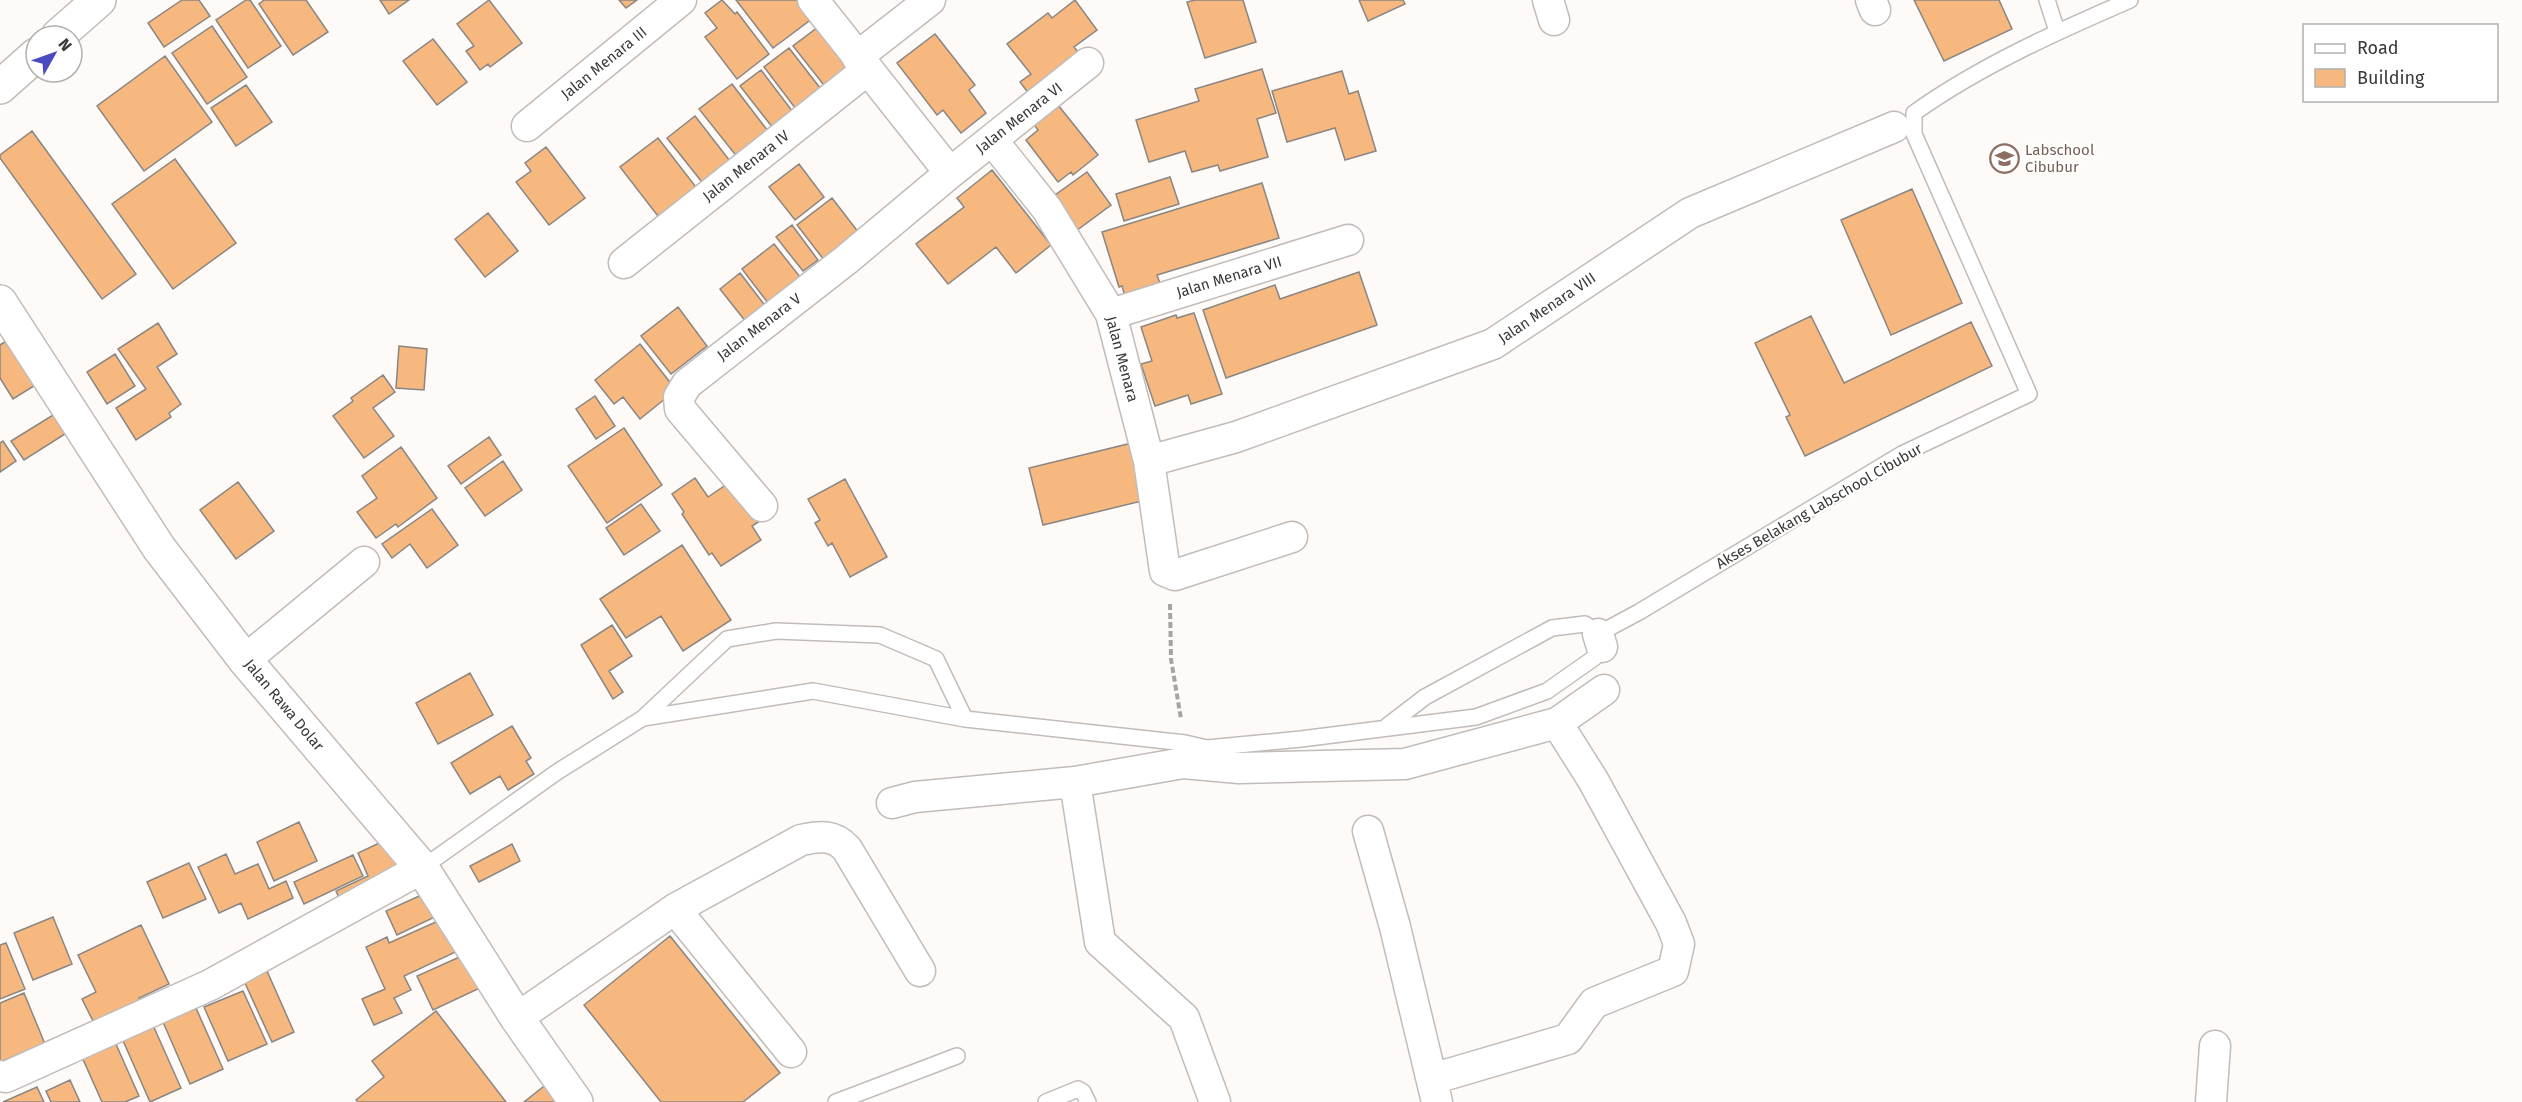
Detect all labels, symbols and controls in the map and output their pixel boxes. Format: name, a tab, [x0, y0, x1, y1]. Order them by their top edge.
street label: Jalan Menara III	[557, 23, 651, 103]
north arrow	[24, 24, 84, 84]
legend	[2303, 24, 2498, 102]
text: N	[54, 35, 76, 55]
text: Road	[2357, 37, 2399, 59]
text: Building	[2357, 67, 2425, 89]
street label: Jalan Menara VI	[972, 79, 1066, 157]
street label: Jalan Menara IV	[699, 126, 793, 205]
place label: Labschool Cibubur	[2025, 141, 2095, 176]
school or university icon: Labschool Cibubur	[1988, 143, 2020, 175]
street label: Jalan Menara VII	[1174, 252, 1284, 302]
street label: Jalan Menara VIII	[1495, 269, 1599, 347]
street label: Jalan Menara V	[714, 289, 805, 364]
street label: Jalan Menara	[1102, 314, 1142, 404]
street label: Akses Belakang Labschool Cibubur	[1713, 439, 1926, 573]
street label: Jalan Rawa Dolar	[240, 655, 328, 755]

